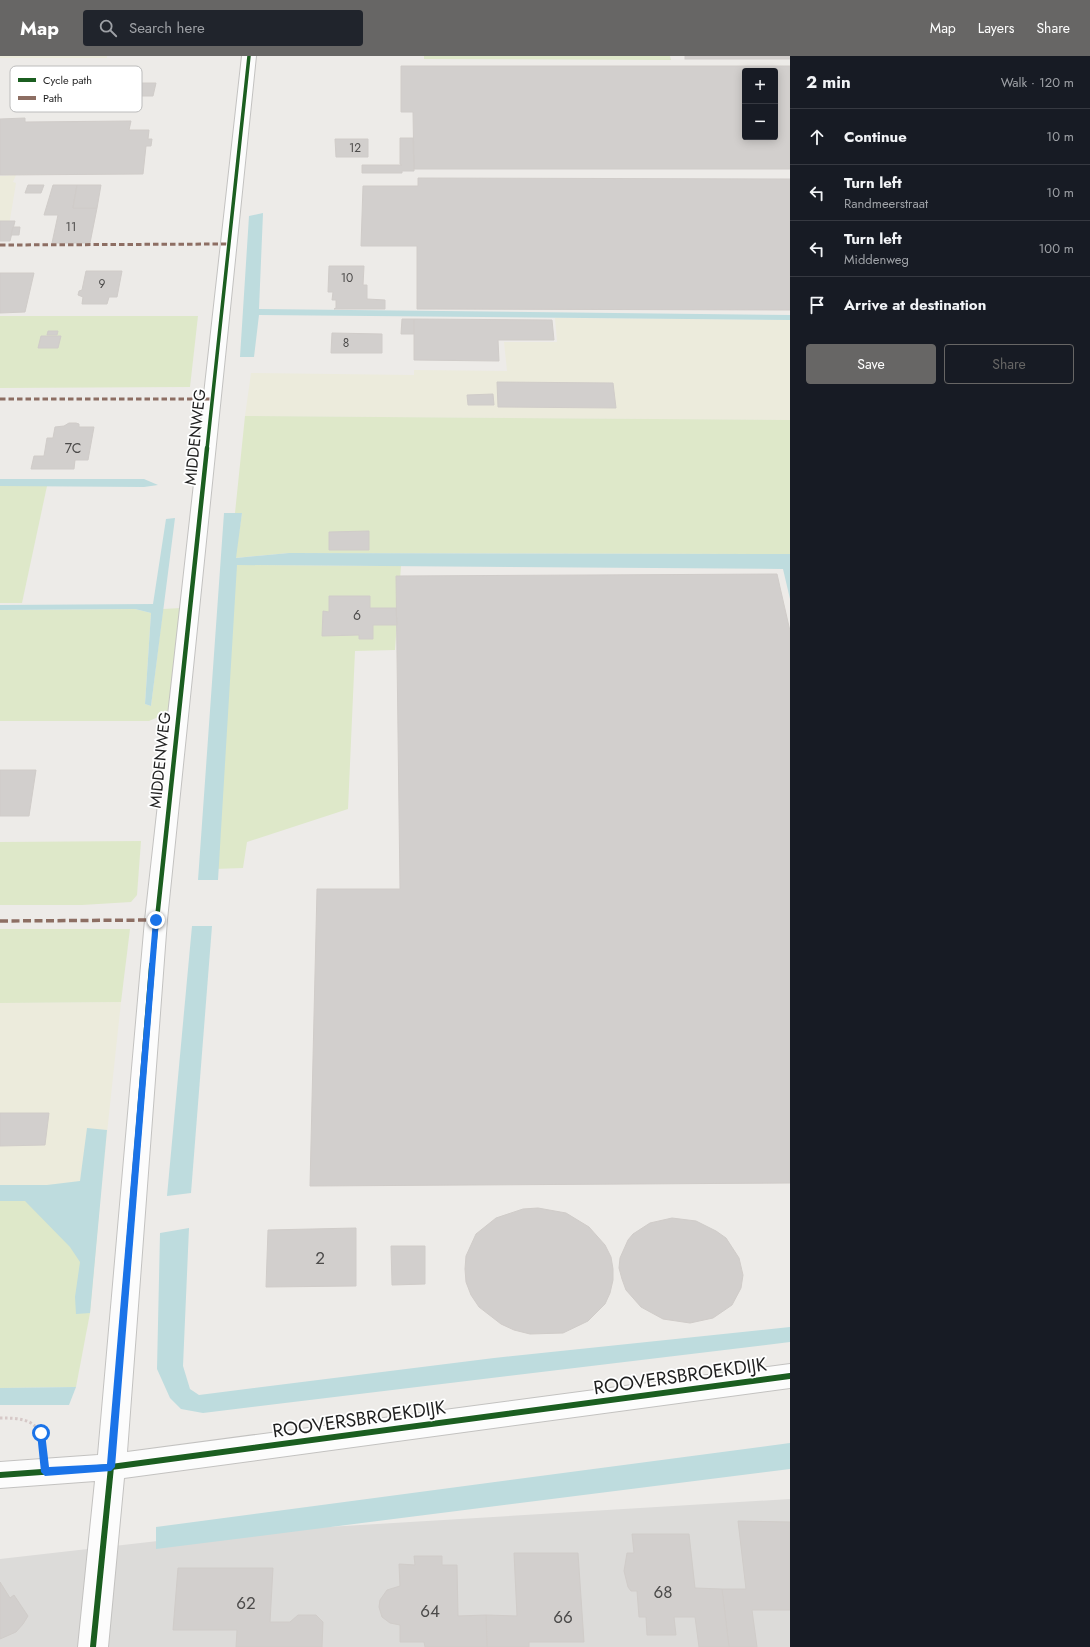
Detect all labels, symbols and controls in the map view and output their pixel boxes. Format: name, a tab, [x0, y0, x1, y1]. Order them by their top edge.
search box	[83, 10, 363, 46]
text: Map	[20, 15, 59, 42]
icon: search	[97, 17, 119, 39]
text: Search here	[129, 17, 205, 39]
text: Map	[930, 18, 956, 38]
text: Layers	[978, 18, 1014, 38]
text: Share	[1036, 18, 1070, 38]
legend	[10, 66, 142, 112]
map controls	[742, 68, 778, 140]
button: +	[742, 68, 778, 104]
text: 2 min	[806, 70, 851, 94]
text: Cycle path	[43, 72, 92, 88]
text: Walk · 120 m	[1001, 73, 1074, 92]
text: Path	[43, 90, 62, 106]
button: −	[742, 104, 778, 140]
icon: ahead	[806, 126, 828, 148]
text: Continue	[844, 126, 907, 148]
text: 10 m	[1046, 127, 1074, 146]
house number: 12	[349, 139, 361, 157]
text: Turn left	[844, 172, 902, 194]
icon: left	[806, 182, 828, 204]
text: 10 m	[1046, 183, 1074, 202]
text: Randmeerstraat	[844, 194, 928, 213]
house number: 11	[66, 218, 76, 236]
text: Turn left	[844, 228, 902, 250]
icon: left	[806, 238, 828, 260]
text: 100 m	[1039, 239, 1074, 258]
text: Middenweg	[844, 250, 909, 269]
house number: 10	[341, 269, 353, 287]
house number: 9	[99, 275, 106, 293]
icon: arrive	[806, 294, 828, 316]
text: Arrive at destination	[844, 294, 986, 316]
house number: 8	[343, 334, 349, 352]
button: Save	[806, 344, 936, 384]
button: Share	[944, 344, 1074, 384]
street label: MIDDENWEG	[178, 388, 212, 486]
house number: 7C	[65, 438, 81, 458]
house number: 6	[353, 605, 361, 625]
street label: MIDDENWEG	[143, 711, 177, 809]
route end	[147, 911, 165, 929]
house number: 2	[315, 1246, 325, 1270]
street label: ROOVERSBROEKDIJK	[592, 1350, 769, 1402]
street label: ROOVERSBROEKDIJK	[271, 1393, 448, 1445]
route start	[32, 1424, 50, 1442]
house number: 68	[653, 1580, 673, 1604]
house number: 62	[236, 1591, 256, 1615]
house number: 64	[420, 1599, 440, 1623]
house number: 66	[553, 1605, 573, 1629]

